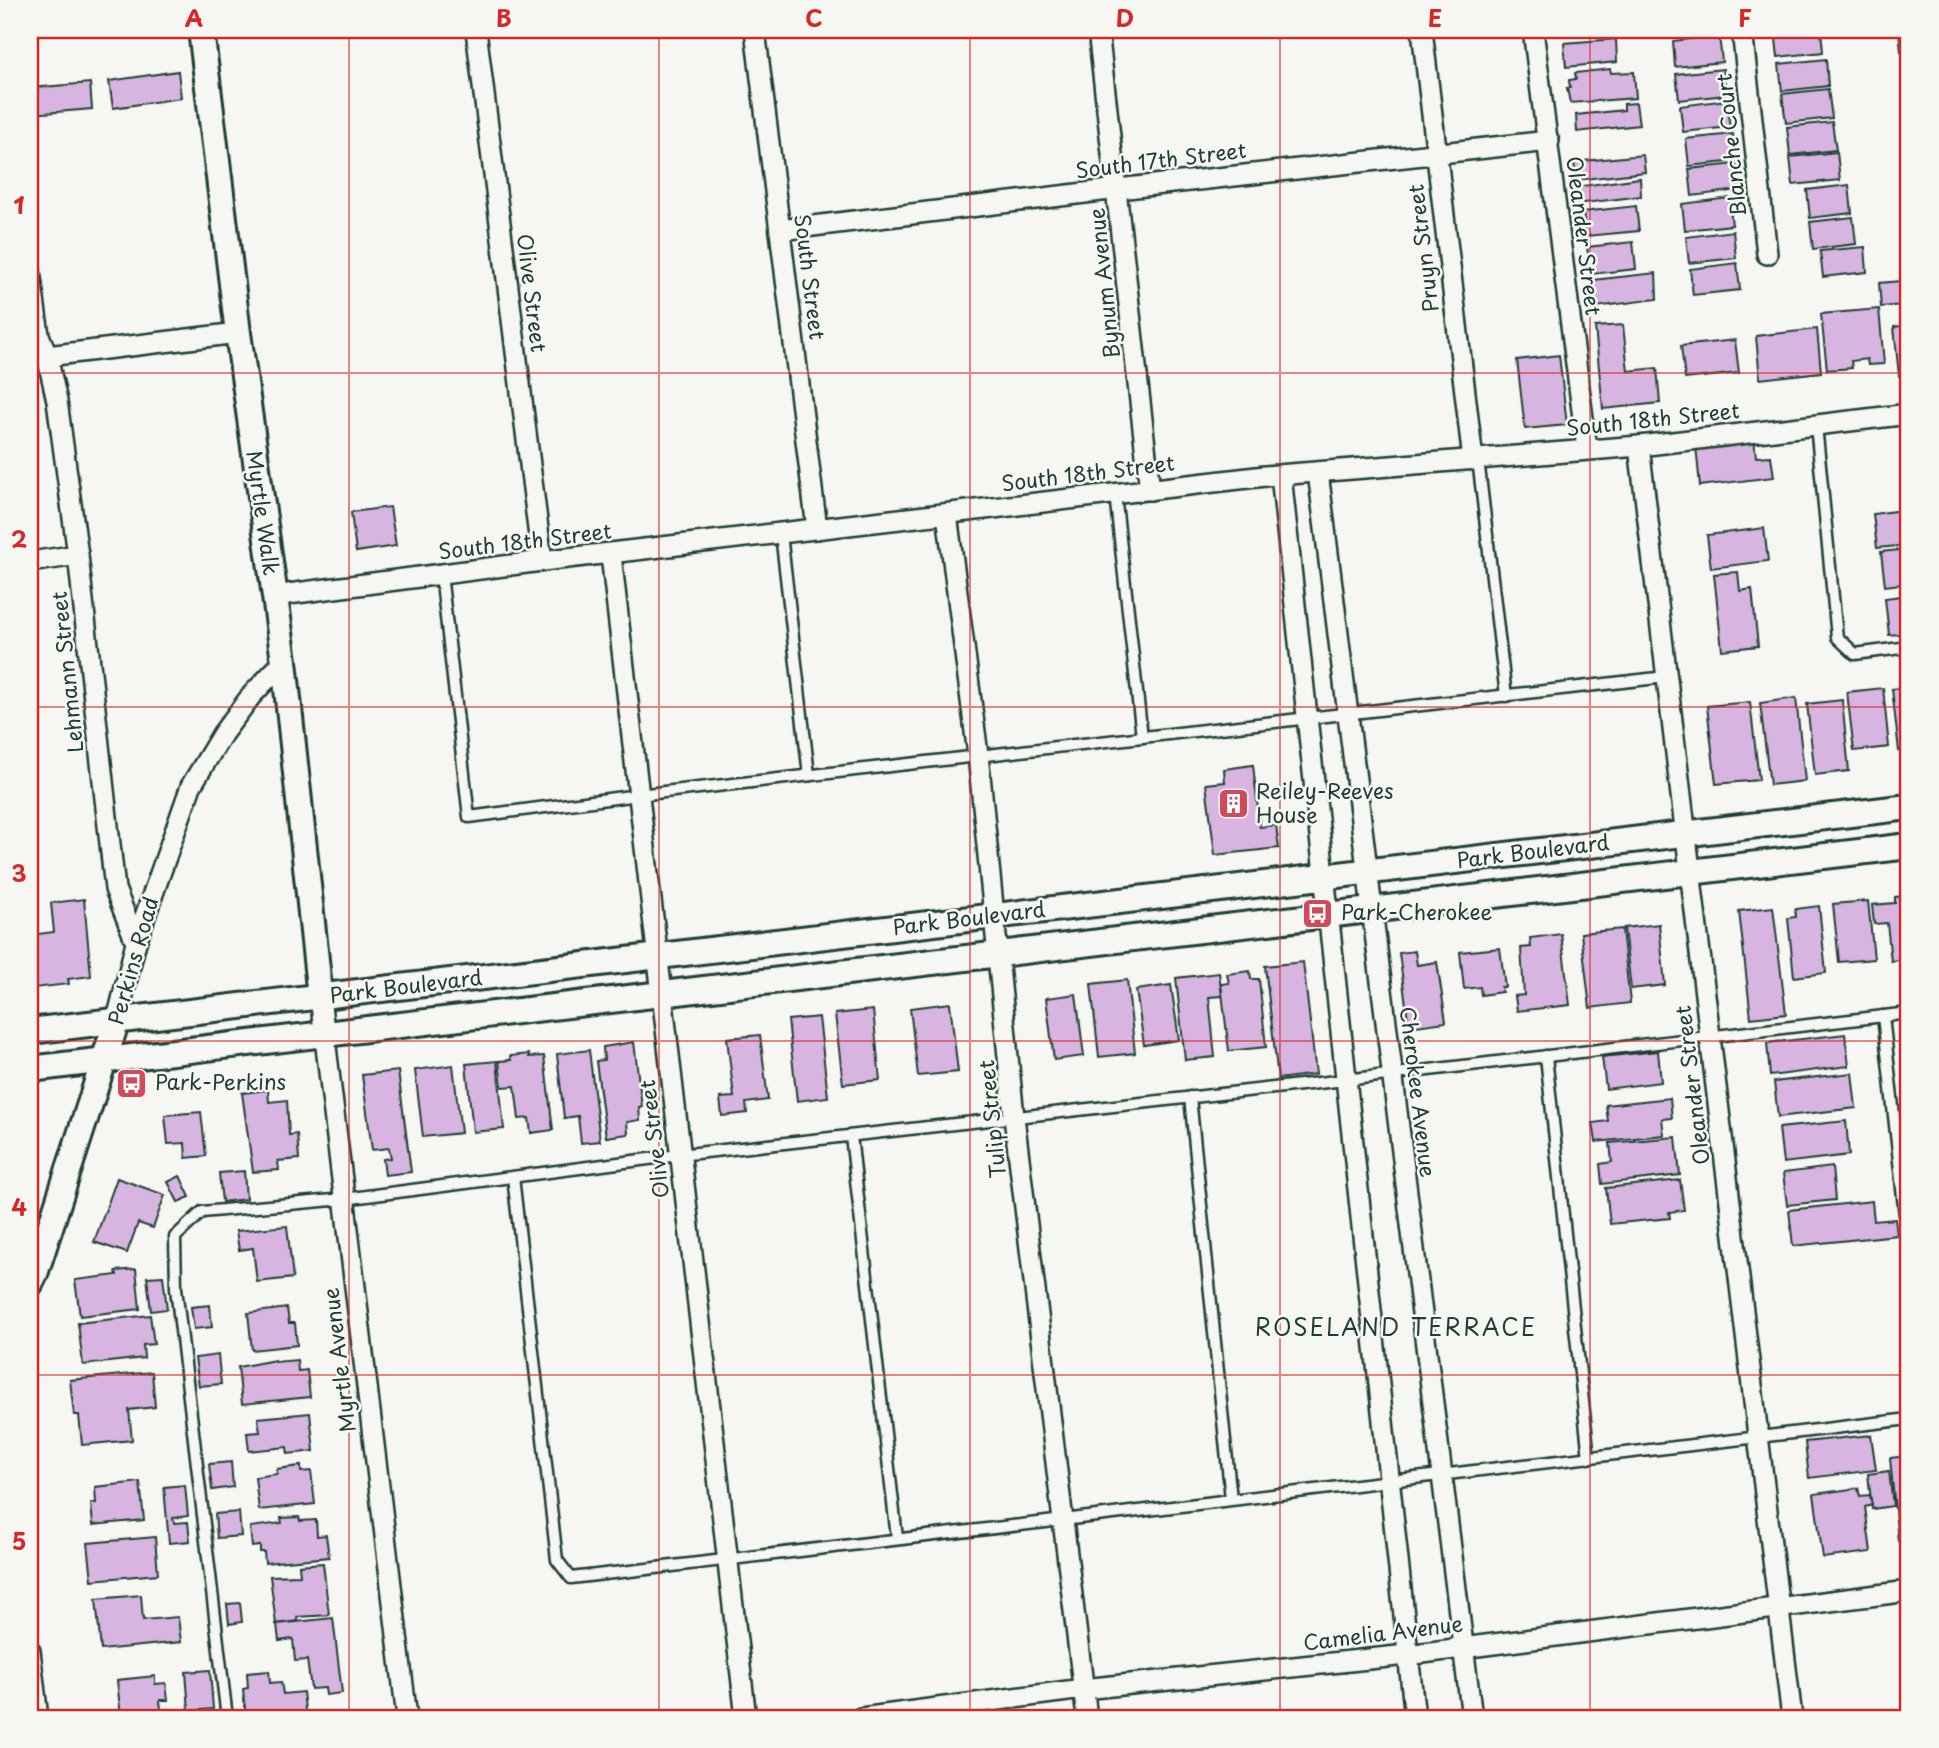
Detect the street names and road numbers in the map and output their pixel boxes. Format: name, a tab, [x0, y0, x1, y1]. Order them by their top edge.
street label: Blanche Court	[1707, 72, 1753, 218]
street label: South 17th Street	[1074, 133, 1248, 185]
street label: Oleander Street	[1559, 154, 1611, 317]
street label: Pruyn Street	[1398, 183, 1446, 314]
street label: Bynum Avenue	[1079, 206, 1127, 360]
street label: South Street	[787, 212, 835, 341]
street label: Olive Street	[510, 232, 556, 354]
street label: South 18th Street	[1565, 393, 1741, 443]
street label: South 18th Street	[999, 446, 1176, 499]
street label: Myrtle Walk	[239, 448, 289, 577]
street label: South 18th Street	[436, 514, 613, 567]
street label: Lehmann Street	[42, 590, 90, 754]
street label: Park Boulevard	[1455, 825, 1611, 875]
street label: Park Boulevard	[891, 892, 1047, 942]
street label: Perkins Road	[99, 893, 166, 1028]
street label: Park Boulevard	[328, 960, 484, 1010]
street label: Cherokee Avenue	[1393, 1004, 1445, 1179]
street label: Oleander Street	[1665, 1004, 1717, 1167]
street label: Tulip Street	[969, 1059, 1013, 1180]
street label: Olive Street	[630, 1078, 676, 1200]
street label: Myrtle Avenue	[313, 1286, 363, 1434]
street label: Camelia Avenue	[1301, 1606, 1464, 1658]

